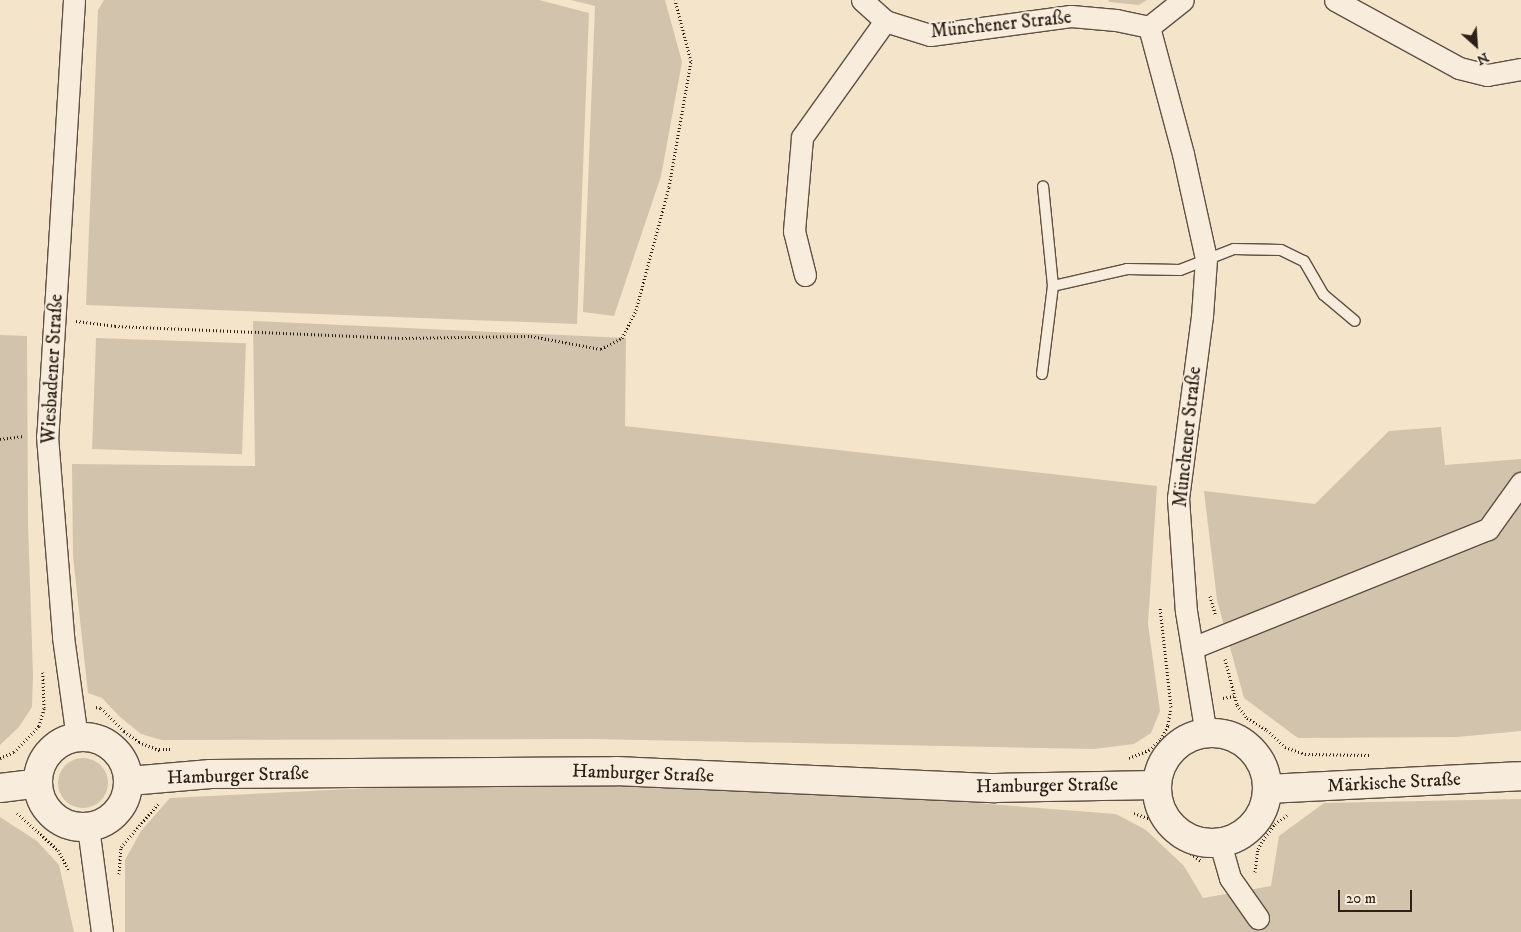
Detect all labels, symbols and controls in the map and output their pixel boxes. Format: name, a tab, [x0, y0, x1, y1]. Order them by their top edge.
street label: Münchener Straße	[929, 6, 1073, 44]
north arrow	[1451, 20, 1501, 70]
text: N	[1473, 48, 1492, 69]
street label: Wiesbadener Straße	[38, 293, 68, 445]
street label: Münchener Straße	[1169, 365, 1207, 509]
street label: Hamburger Straße	[572, 760, 714, 788]
street label: Hamburger Straße	[167, 762, 309, 790]
street label: Märkische Straße	[1327, 768, 1461, 798]
street label: Hamburger Straße	[976, 773, 1118, 799]
scale bar	[1341, 880, 1415, 912]
text: 20 m	[1346, 889, 1376, 908]

